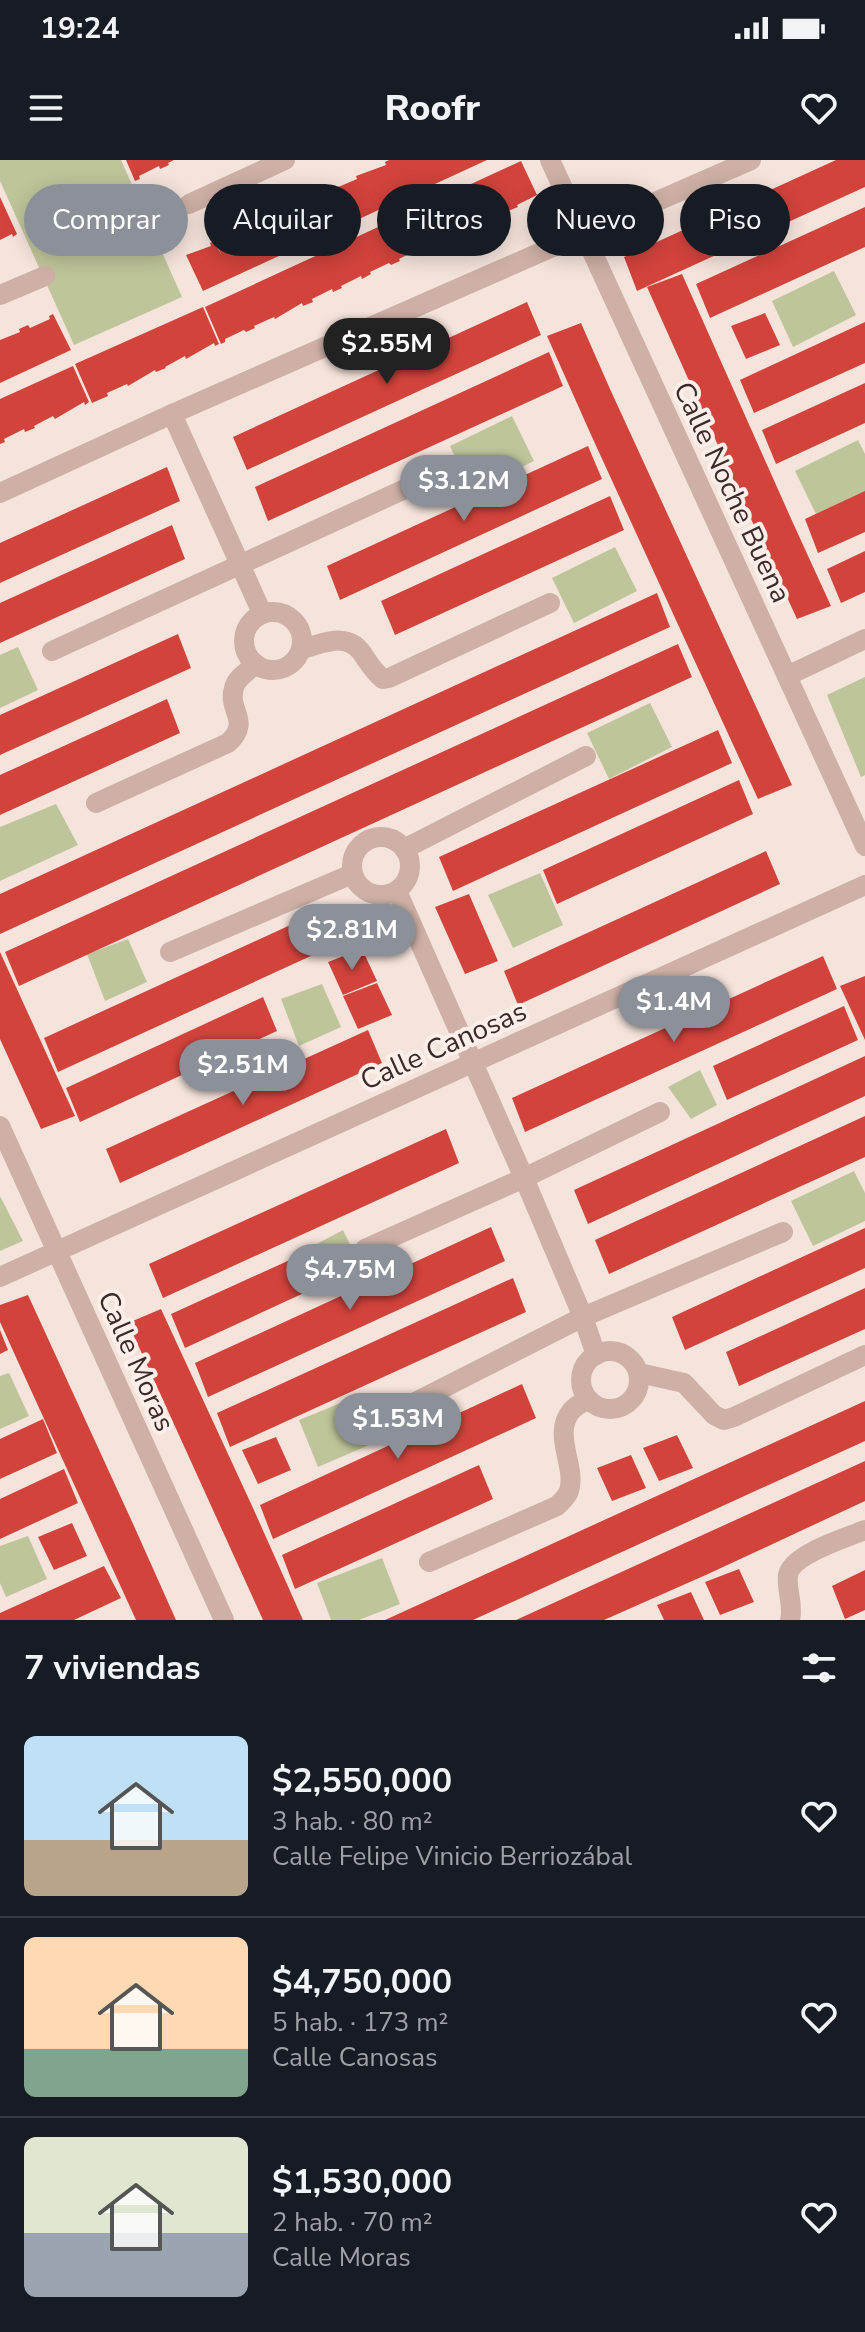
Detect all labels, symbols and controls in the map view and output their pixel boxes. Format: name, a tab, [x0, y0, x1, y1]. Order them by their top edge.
text: 19:24	[40, 8, 119, 49]
text: Roofr	[385, 84, 480, 133]
icon: menu	[24, 86, 68, 130]
icon: heart	[797, 86, 841, 130]
chip: Comprar	[24, 184, 188, 256]
chip: Alquilar	[204, 184, 361, 256]
chip: Filtros	[377, 184, 511, 256]
chip: Nuevo	[527, 184, 664, 256]
chip: Piso	[680, 184, 790, 256]
pin: $2.55M	[322, 318, 452, 386]
text: $2.55M	[341, 326, 433, 361]
street label: Calle Noche Buena	[664, 376, 800, 609]
pin: $3.12M	[399, 455, 529, 523]
text: $3.12M	[418, 463, 510, 498]
pin: $2.81M	[287, 904, 417, 972]
text: $2.81M	[306, 912, 398, 947]
pin: $1.4M	[618, 976, 730, 1044]
text: $1.4M	[636, 984, 712, 1019]
street label: Calle Canosas	[354, 992, 533, 1100]
pin: $2.51M	[178, 1039, 308, 1107]
text: $2.51M	[197, 1047, 289, 1082]
pin: $4.75M	[285, 1244, 415, 1312]
text: $4.75M	[304, 1252, 396, 1287]
street label: Calle Moras	[88, 1285, 184, 1437]
pin: $1.53M	[333, 1393, 463, 1461]
text: $1.53M	[352, 1401, 444, 1436]
text: 7 viviendas	[24, 1645, 201, 1691]
icon: filters	[797, 1646, 841, 1690]
text: $2,550,000	[272, 1758, 452, 1804]
icon: home	[88, 1768, 184, 1864]
icon: heart	[797, 1794, 841, 1838]
text: 3 hab. · 80 m²	[272, 1804, 433, 1839]
text: Calle Felipe Vinicio Berriozábal	[272, 1839, 632, 1874]
text: $4,750,000	[272, 1959, 452, 2005]
icon: home	[88, 1969, 184, 2065]
icon: heart	[797, 1995, 841, 2039]
text: 5 hab. · 173 m²	[272, 2005, 448, 2040]
text: Calle Canosas	[272, 2040, 438, 2075]
text: $1,530,000	[272, 2159, 452, 2205]
icon: home	[88, 2169, 184, 2265]
icon: heart	[797, 2195, 841, 2239]
text: 2 hab. · 70 m²	[272, 2205, 433, 2240]
text: Calle Moras	[272, 2240, 411, 2275]

